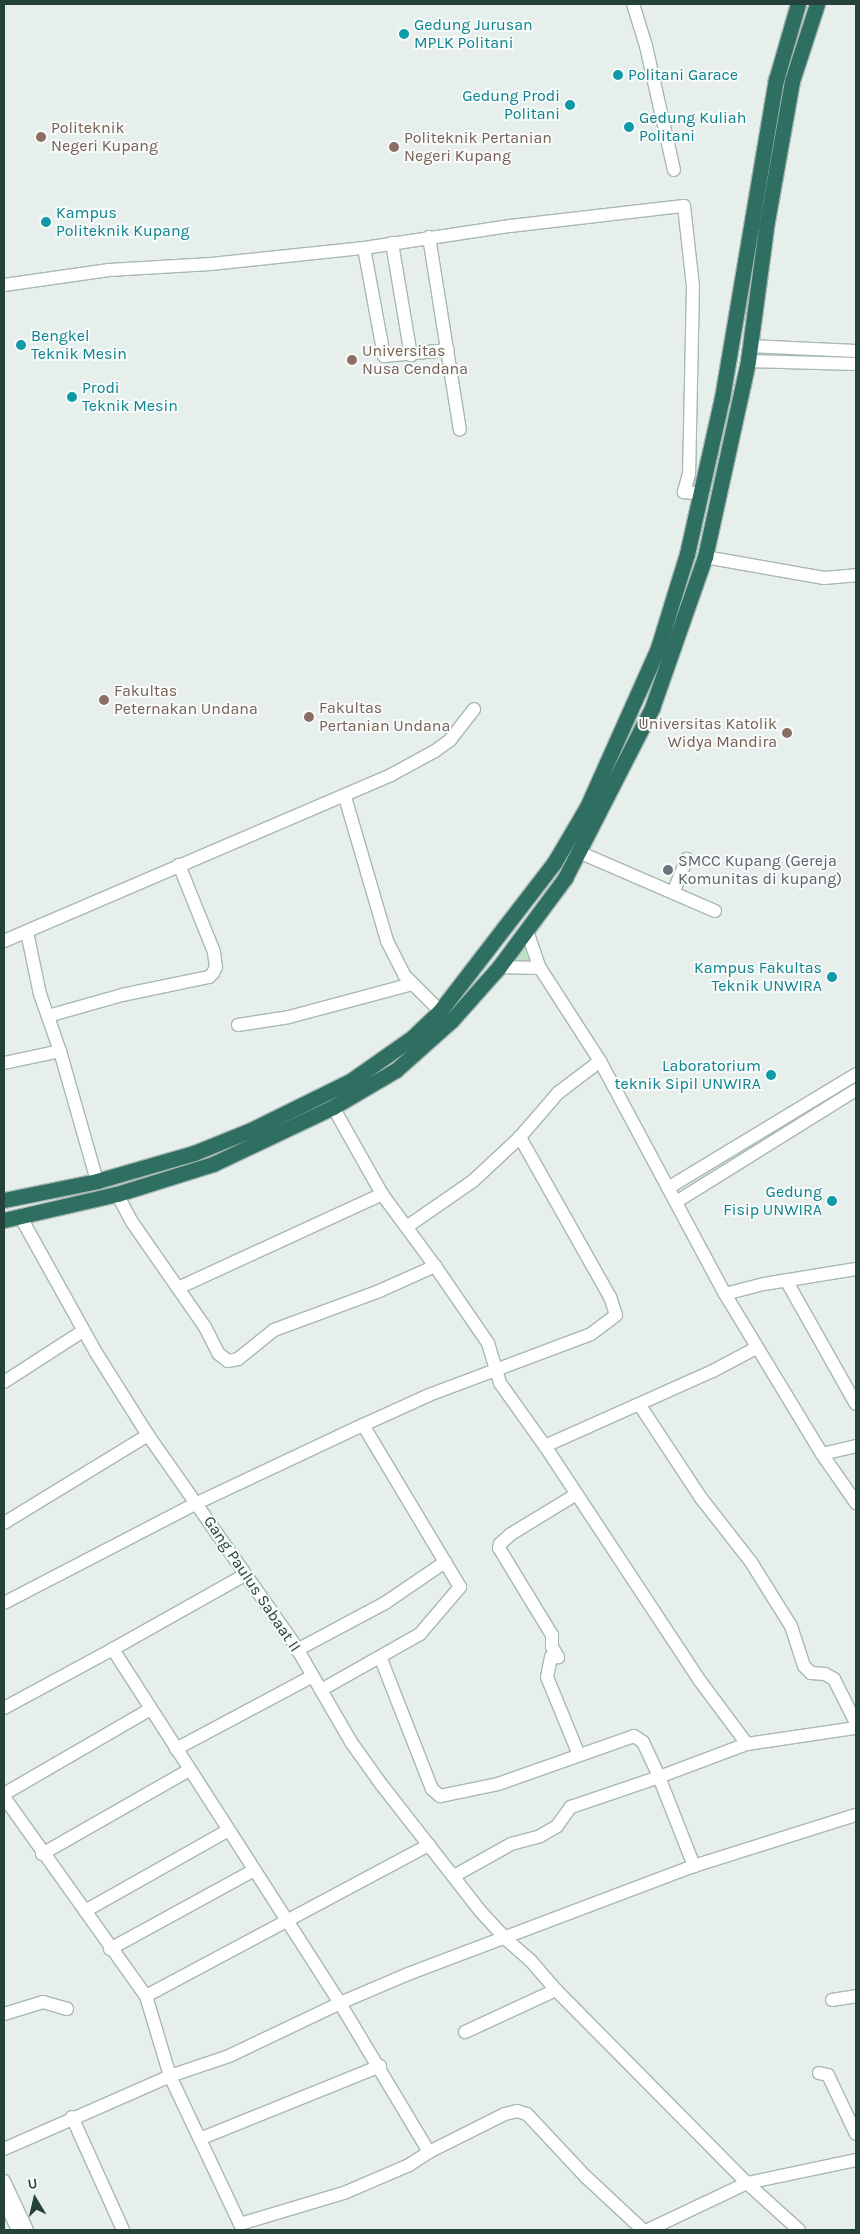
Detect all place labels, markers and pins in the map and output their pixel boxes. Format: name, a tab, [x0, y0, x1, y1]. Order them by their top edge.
place label: Gedung Jurusan MPLK Politani	[414, 15, 533, 53]
marker: Gedung Jurusan MPLK Politani	[398, 28, 410, 40]
place label: Politani Garace	[628, 65, 738, 85]
marker: Politani Garace	[612, 69, 624, 81]
place label: Gedung Prodi Politani	[462, 86, 560, 124]
marker: Gedung Prodi Politani	[564, 99, 576, 111]
place label: Gedung Kuliah Politani	[639, 108, 746, 146]
place label: Politeknik Negeri Kupang	[51, 118, 158, 156]
marker: Gedung Kuliah Politani	[623, 121, 635, 133]
place label: Politeknik Pertanian Negeri Kupang	[404, 128, 552, 166]
marker: Politeknik Negeri Kupang	[35, 131, 47, 143]
marker: Politeknik Pertanian Negeri Kupang	[388, 141, 400, 153]
place label: Kampus Politeknik Kupang	[56, 203, 190, 241]
marker: Kampus Politeknik Kupang	[40, 216, 52, 228]
place label: Bengkel Teknik Mesin	[31, 326, 127, 364]
marker: Bengkel Teknik Mesin	[15, 339, 27, 351]
place label: Universitas Nusa Cendana	[362, 341, 468, 379]
marker: Universitas Nusa Cendana	[346, 354, 358, 366]
place label: Prodi Teknik Mesin	[82, 378, 178, 416]
marker: Prodi Teknik Mesin	[66, 391, 78, 403]
place label: Fakultas Peternakan Undana	[114, 681, 258, 719]
marker: Fakultas Peternakan Undana	[98, 694, 110, 706]
place label: Fakultas Pertanian Undana	[319, 698, 450, 736]
marker: Fakultas Pertanian Undana	[303, 711, 315, 723]
place label: Universitas Katolik Widya Mandira	[638, 714, 777, 752]
marker: Universitas Katolik Widya Mandira	[781, 727, 793, 739]
place label: SMCC Kupang (Gereja Komunitas di kupang)	[678, 851, 842, 889]
marker: SMCC Kupang (Gereja Komunitas di kupang)	[662, 864, 674, 876]
place label: Kampus Fakultas Teknik UNWIRA	[694, 958, 822, 996]
marker: Kampus Fakultas Teknik UNWIRA	[826, 971, 838, 983]
place label: Laboratorium teknik Sipil UNWIRA	[615, 1056, 761, 1094]
marker: Laboratorium teknik Sipil UNWIRA	[765, 1069, 777, 1081]
place label: Gedung Fisip UNWIRA	[723, 1182, 822, 1220]
marker: Gedung Fisip UNWIRA	[826, 1195, 838, 1207]

